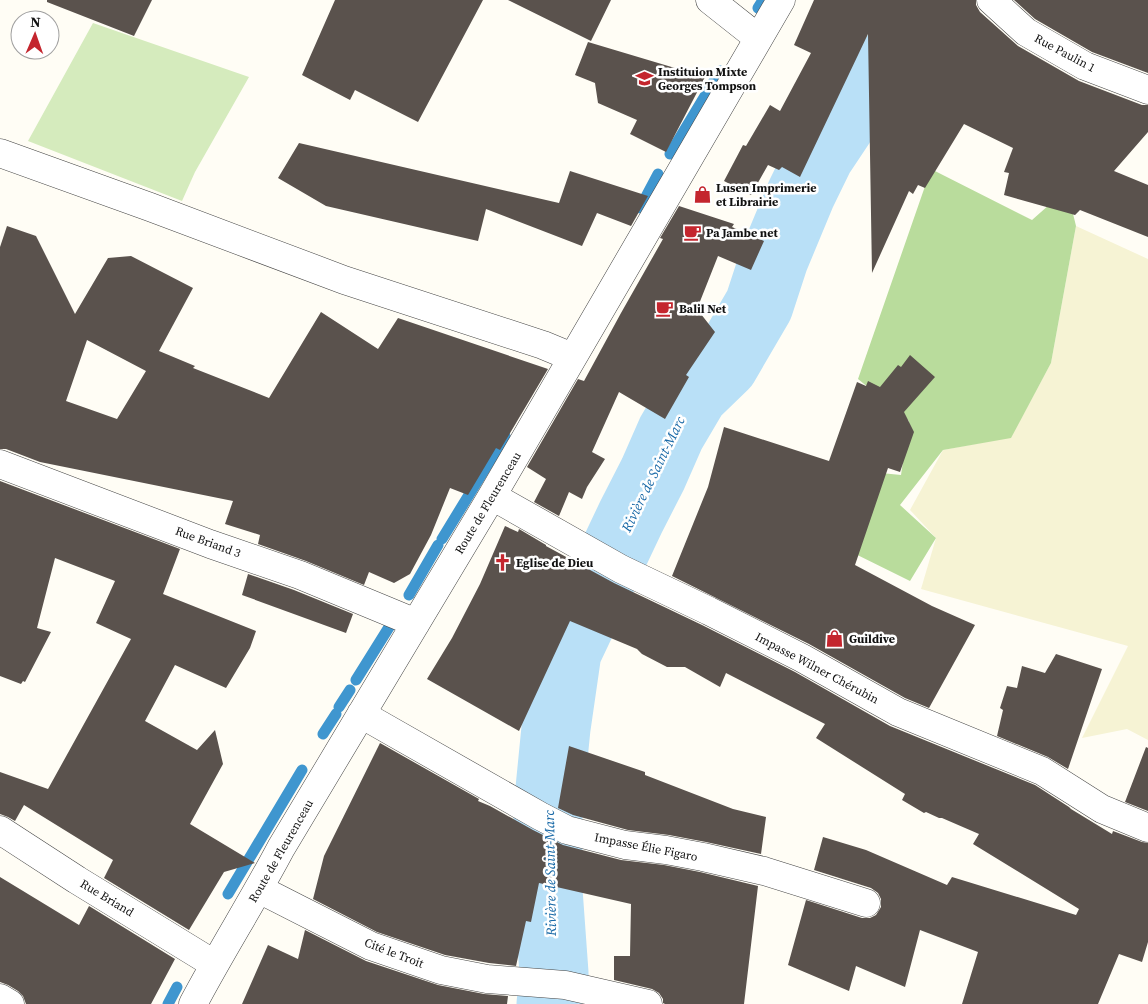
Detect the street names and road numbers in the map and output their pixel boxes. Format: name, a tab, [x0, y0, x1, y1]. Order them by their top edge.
street label: Rue Paulin 1	[1032, 30, 1098, 76]
street label: Route de Fleurenceau	[451, 449, 525, 557]
street label: Rue Briand 3	[173, 523, 243, 561]
street label: Impasse Wilner Chérubin	[752, 629, 882, 707]
street label: Route de Fleurenceau	[245, 796, 317, 906]
street label: Impasse Élie Figaro	[593, 829, 699, 865]
street label: Rue Briand	[77, 876, 137, 920]
street label: Cité le Troit	[362, 934, 426, 972]

